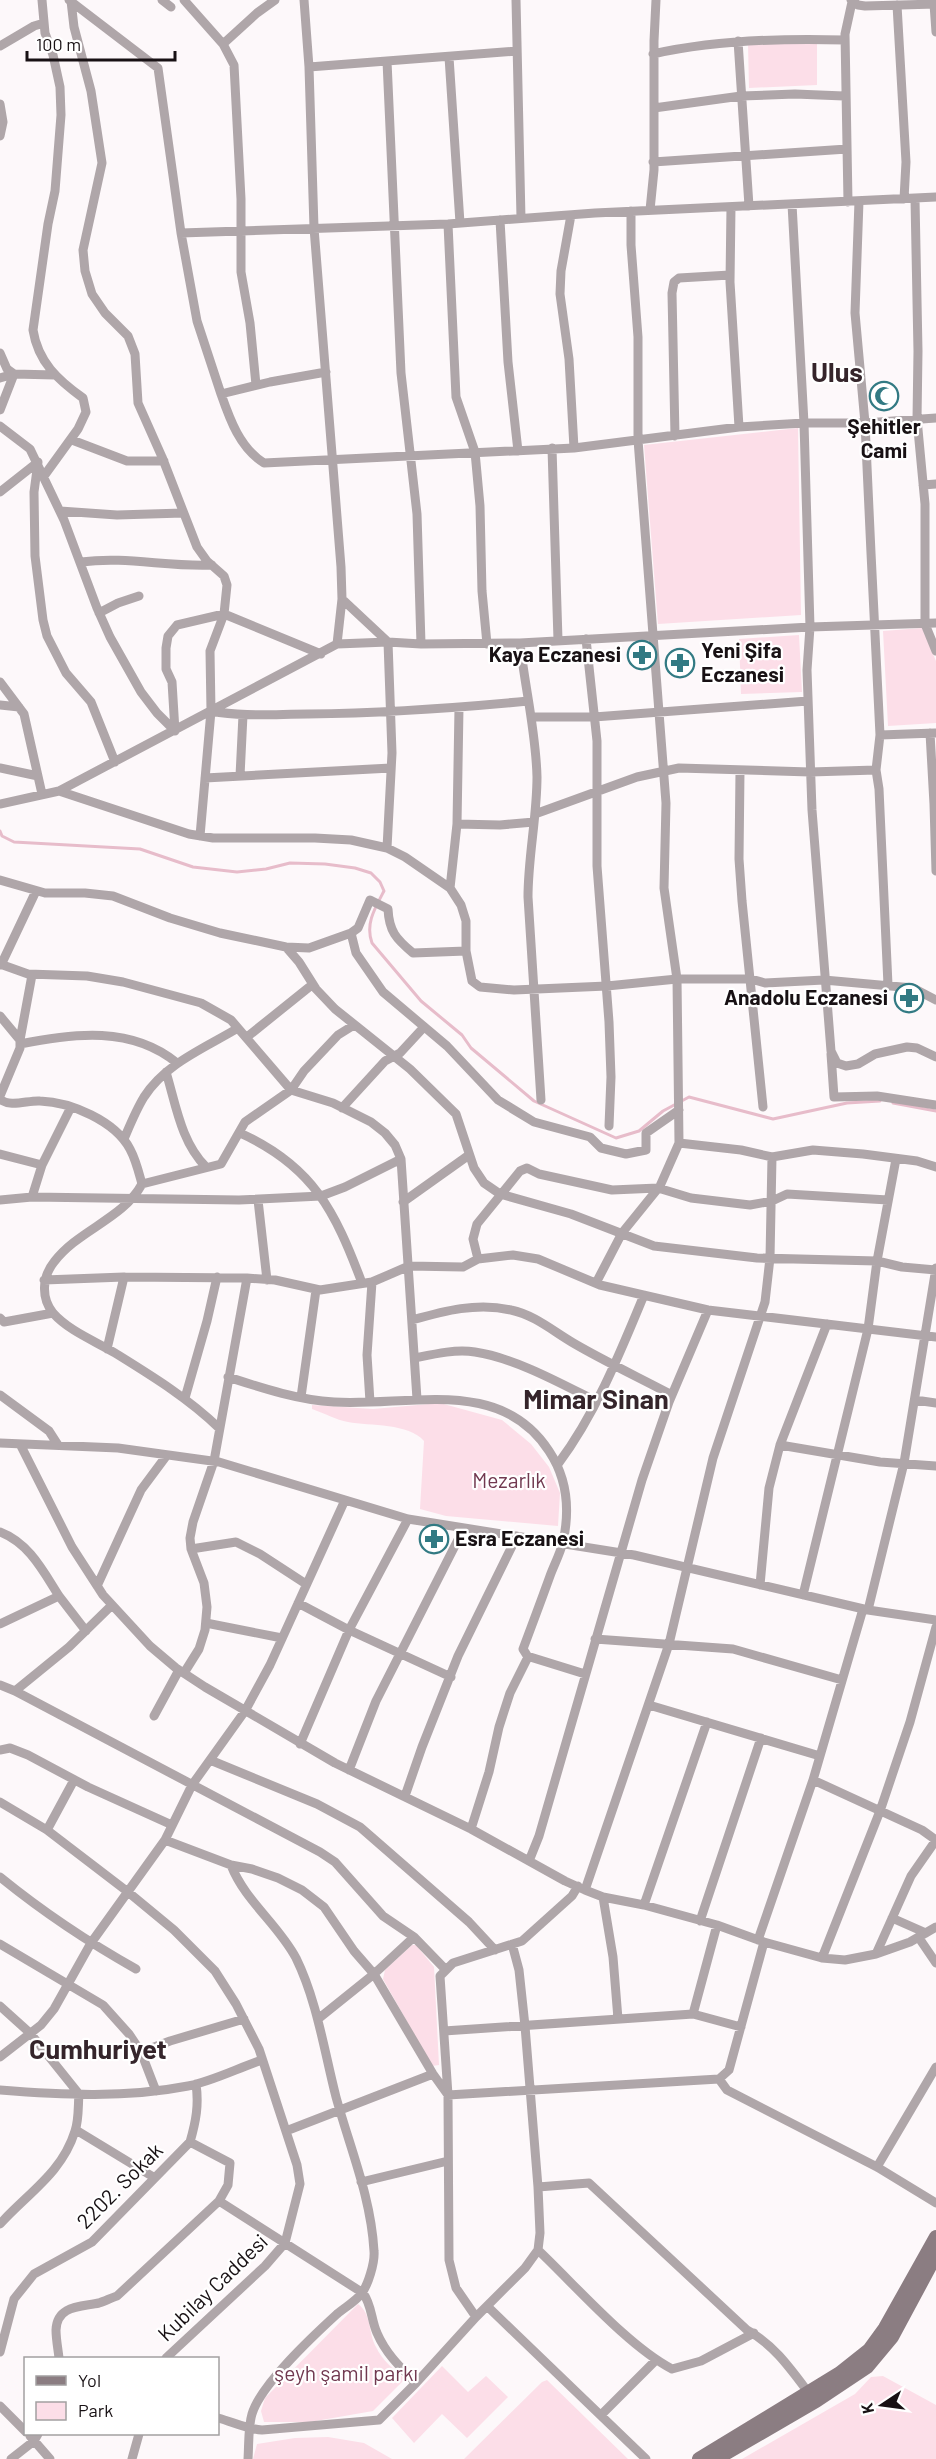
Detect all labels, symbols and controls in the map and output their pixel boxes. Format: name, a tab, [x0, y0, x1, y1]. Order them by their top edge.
scale bar	[27, 24, 176, 62]
text: 100 m	[36, 33, 81, 55]
district label: Ulus	[811, 355, 863, 387]
mosque icon: Şehitler Cami	[868, 380, 900, 412]
place label: Şehitler Cami	[847, 413, 921, 462]
place label: Yeni Şifa Eczanesi	[701, 637, 784, 686]
pharmacy icon: Kaya Eczanesi	[626, 639, 658, 671]
place label: Kaya Eczanesi	[489, 641, 621, 666]
pharmacy icon: Yeni Şifa Eczanesi	[664, 647, 696, 679]
pharmacy icon: Anadolu Eczanesi	[893, 982, 925, 1014]
place label: Anadolu Eczanesi	[724, 984, 888, 1009]
district label: Mimar Sinan	[523, 1382, 669, 1414]
park label: Mezarlık	[472, 1467, 546, 1492]
pharmacy icon: Esra Eczanesi	[418, 1523, 450, 1555]
place label: Esra Eczanesi	[455, 1525, 584, 1550]
district label: Cumhuriyet	[29, 2032, 167, 2064]
street label: 2202. Sokak	[71, 2137, 167, 2233]
street label: Kubilay Caddesi	[152, 2228, 272, 2346]
legend	[24, 2357, 219, 2435]
park label: şeyh şamil parkı	[274, 2360, 418, 2385]
text: Yol	[78, 2369, 101, 2391]
north arrow	[852, 2375, 912, 2435]
text: Park	[78, 2399, 113, 2421]
text: K	[857, 2401, 877, 2416]

